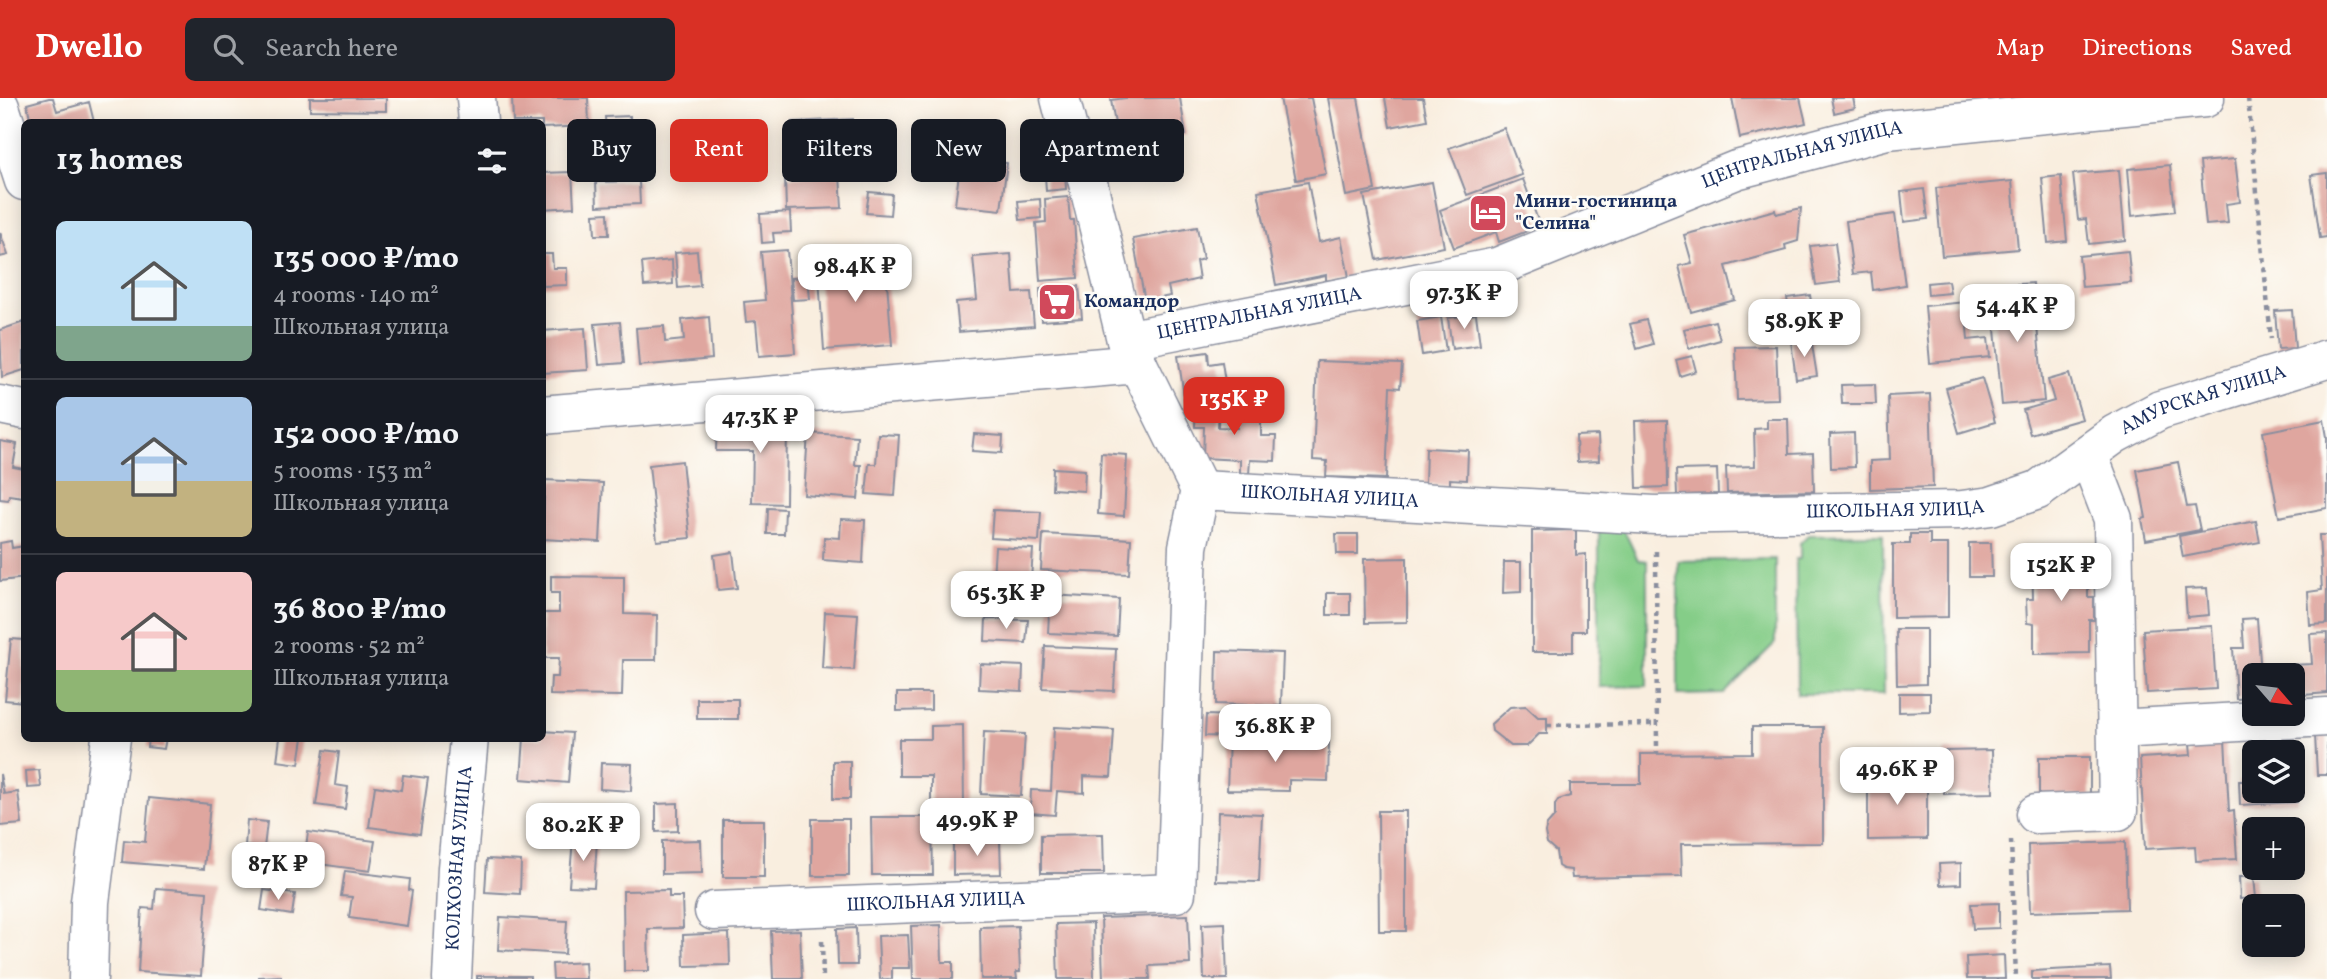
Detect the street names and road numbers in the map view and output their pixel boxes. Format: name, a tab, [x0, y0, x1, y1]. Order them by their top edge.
street label: ЦЕНТРАЛЬНАЯ УЛИЦА	[1698, 115, 1904, 196]
street label: ЦЕНТРАЛЬНАЯ УЛИЦА	[1155, 281, 1364, 347]
street label: АМУРСКАЯ УЛИЦА	[2116, 359, 2290, 442]
street label: ШКОЛЬНАЯ УЛИЦА	[1240, 479, 1420, 515]
street label: ШКОЛЬНАЯ УЛИЦА	[1806, 494, 1986, 526]
street label: КОЛХОЗНАЯ УЛИЦА	[440, 765, 479, 951]
street label: ШКОЛЬНАЯ УЛИЦА	[846, 886, 1026, 919]

